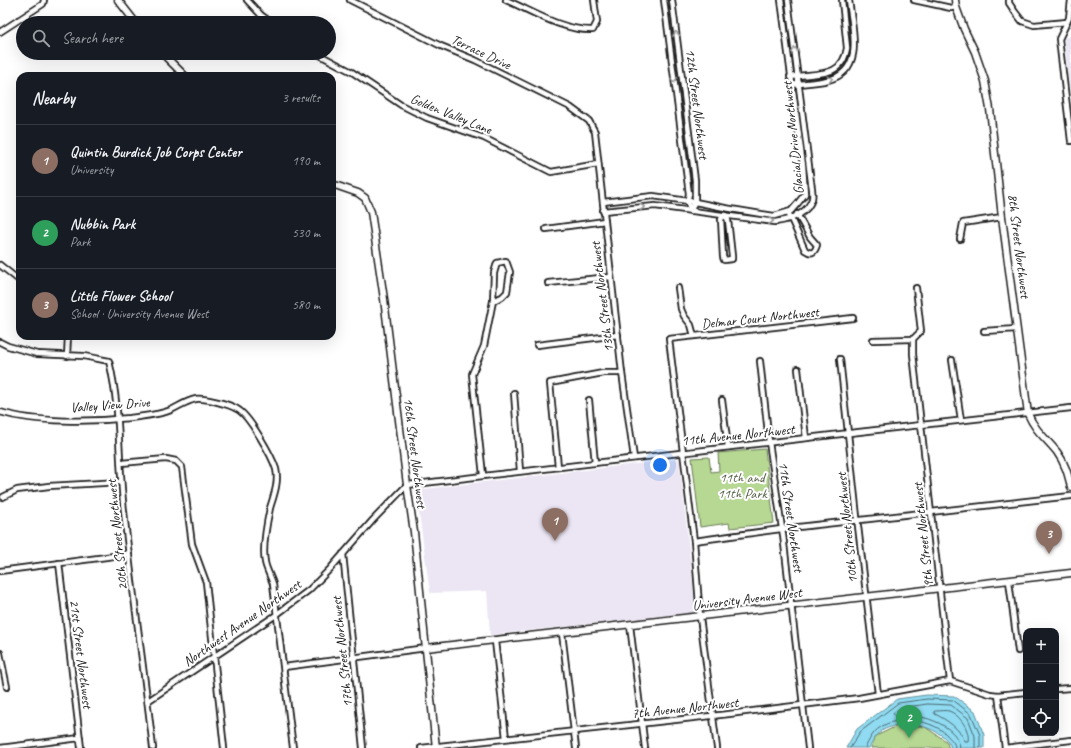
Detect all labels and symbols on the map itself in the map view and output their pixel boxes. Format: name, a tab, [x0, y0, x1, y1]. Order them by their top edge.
street label: Terrace Drive	[449, 31, 515, 74]
one-way arrow	[672, 31, 681, 37]
one-way arrow	[790, 47, 799, 53]
street label: 12th Street Northwest	[682, 48, 712, 162]
one-way arrow	[827, 75, 833, 83]
one-way arrow	[669, 77, 678, 83]
street label: Glacial Drive Northwest	[778, 80, 807, 195]
street label: Golden Valley Lane	[408, 90, 495, 139]
street label: 8th Street Northwest	[1004, 193, 1034, 300]
one-way arrow	[639, 203, 645, 212]
one-way arrow	[768, 217, 774, 225]
street label: 13th Street Northwest	[587, 239, 617, 353]
street label: Delmar Court Northwest	[701, 303, 821, 333]
street label: Valley View Drive	[70, 394, 152, 416]
street label: 16th Street Northwest	[400, 397, 430, 511]
street label: 11th Avenue Northwest	[681, 420, 797, 449]
your location	[650, 455, 670, 475]
street label: 11th Street Northwest	[775, 461, 807, 575]
park label: 11th and 11th Park	[717, 469, 768, 502]
street label: 10th Street Northwest	[833, 470, 861, 584]
street label: 20th Street Northwest	[103, 477, 131, 591]
street label: 9th Street Northwest	[909, 481, 937, 588]
pin: 1	[542, 508, 568, 541]
pin: 3	[1036, 521, 1062, 554]
street label: Northwest Avenue Northwest	[180, 575, 305, 670]
street label: University Avenue West	[691, 584, 804, 614]
street label: 17th Street Northwest	[328, 594, 356, 708]
street label: 21st Street Northwest	[66, 599, 96, 711]
street label: 7th Avenue Northwest	[631, 694, 740, 722]
pin: 2	[896, 705, 922, 738]

